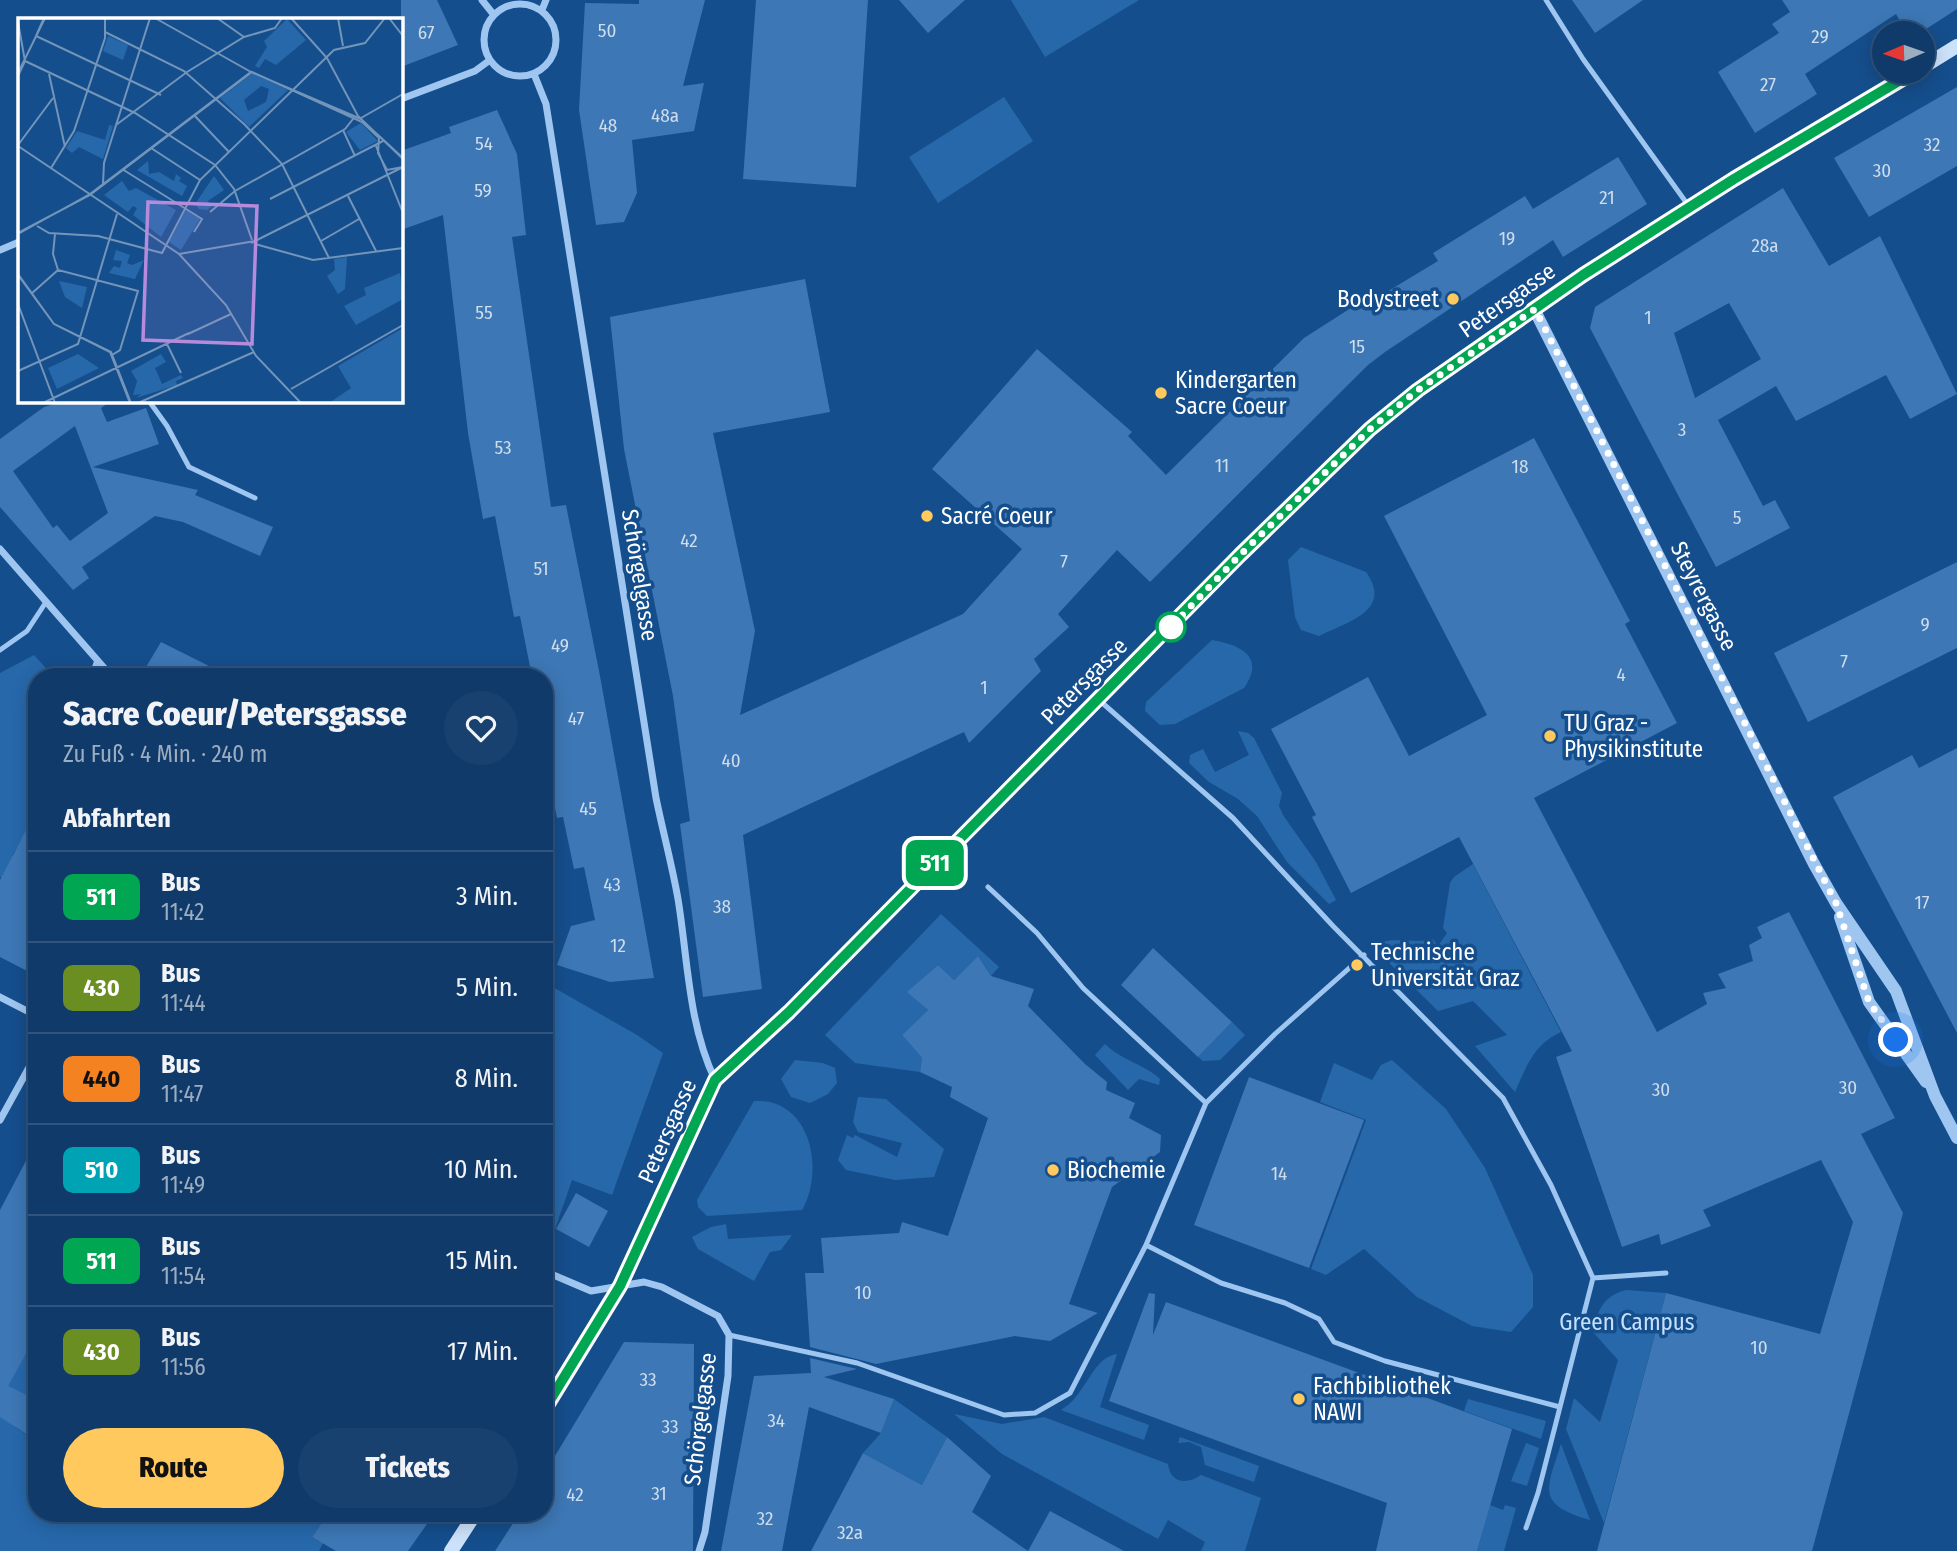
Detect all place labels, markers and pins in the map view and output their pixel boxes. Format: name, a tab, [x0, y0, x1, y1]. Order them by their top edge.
place label: Bodystreet	[1337, 285, 1439, 313]
marker: Bodystreet	[1445, 291, 1461, 307]
place label: Kindergarten Sacre Coeur	[1175, 366, 1297, 420]
marker: Kindergarten Sacre Coeur	[1153, 385, 1169, 401]
place label: Sacré Coeur	[941, 502, 1052, 530]
marker: Sacré Coeur	[919, 508, 935, 524]
unlabelled marker	[1156, 612, 1186, 642]
place label: TU Graz - Physikinstitute	[1564, 709, 1703, 763]
marker: TU Graz - Physikinstitute	[1542, 728, 1558, 744]
place label: Technische Universität Graz	[1371, 938, 1520, 992]
marker: Technische Universität Graz	[1349, 957, 1365, 973]
place label: Biochemie	[1067, 1156, 1166, 1184]
marker: Biochemie	[1045, 1162, 1061, 1178]
place label: Fachbibliothek NAWI	[1313, 1372, 1451, 1426]
marker: Fachbibliothek NAWI	[1291, 1391, 1307, 1407]

